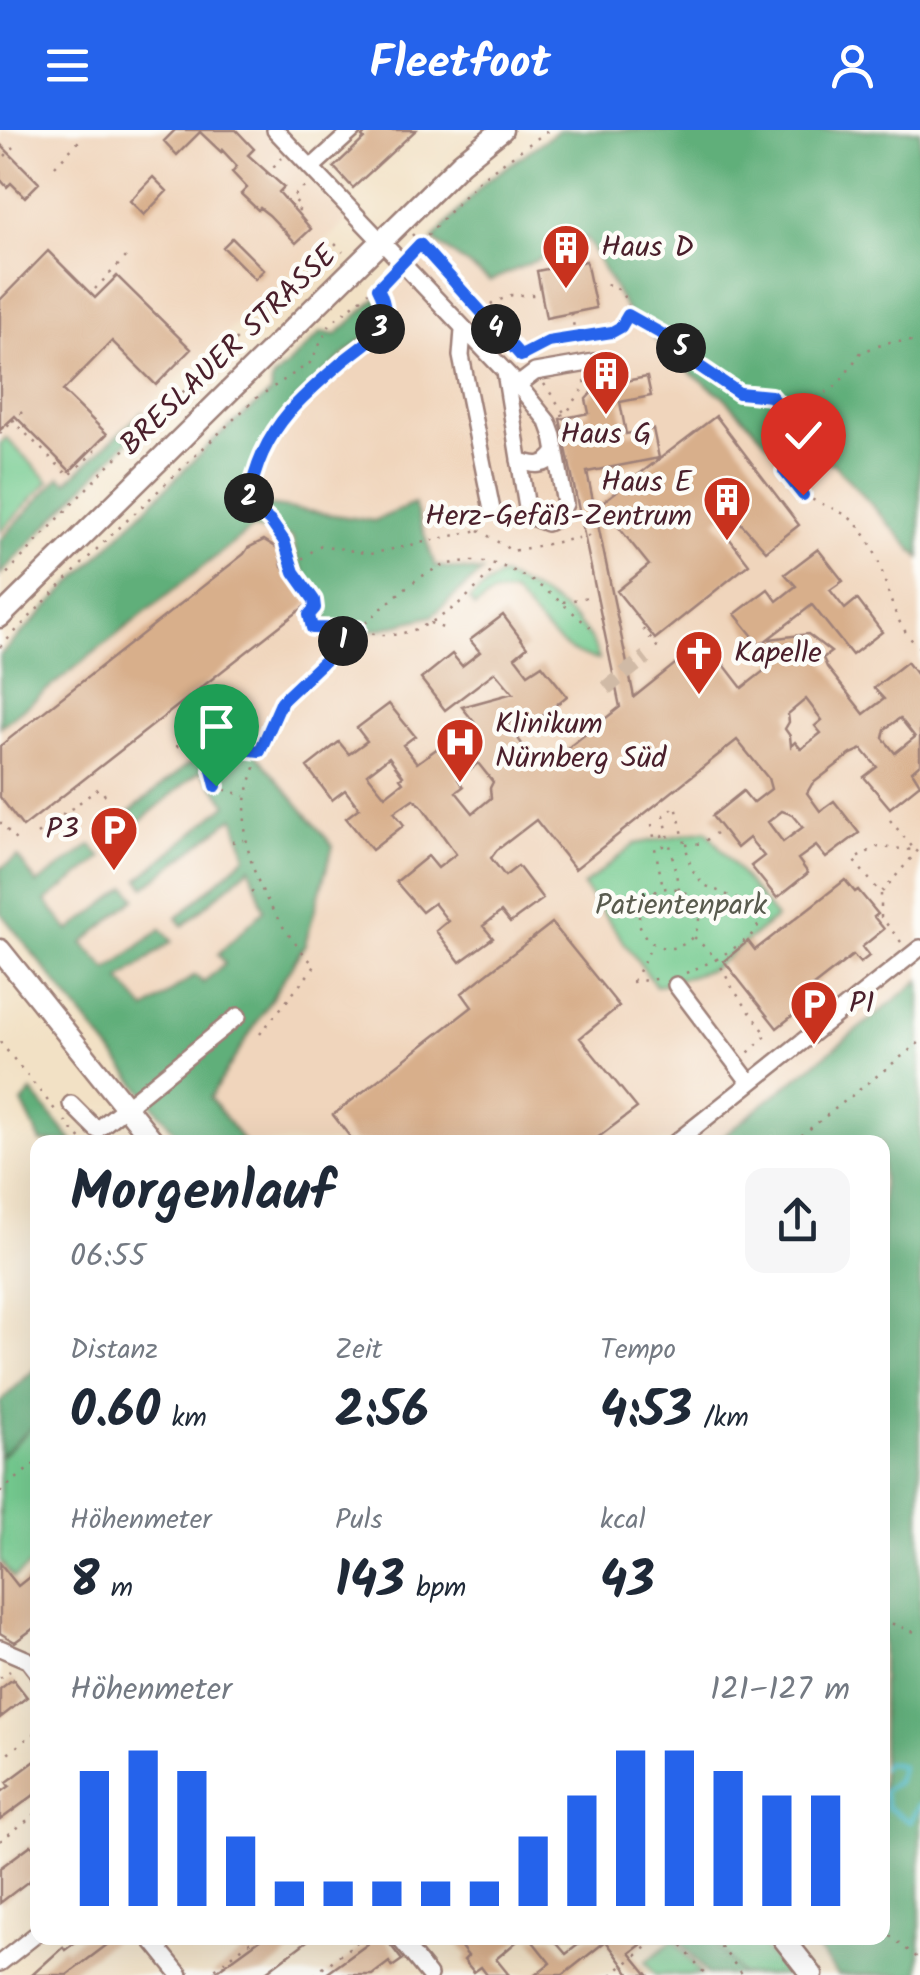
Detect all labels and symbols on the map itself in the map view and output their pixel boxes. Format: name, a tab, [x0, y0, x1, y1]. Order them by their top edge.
building icon: Haus D	[540, 222, 592, 290]
place label: Haus D	[601, 224, 694, 272]
street label: BRESLAUER STRASSE	[109, 233, 350, 468]
pin: 3	[355, 304, 405, 354]
pin: 4	[471, 304, 521, 354]
pin: 5	[656, 323, 706, 373]
building icon: Haus G	[580, 348, 632, 416]
pin	[761, 393, 846, 496]
place label: Haus G	[560, 411, 652, 459]
place label: Haus E Herz-Gefäß-Zentrum	[425, 459, 693, 541]
pin: 2	[224, 473, 274, 523]
building icon: Haus E Herz-Gefäß-Zentrum	[701, 474, 753, 542]
pin: 1	[318, 616, 368, 666]
church icon: Kapelle	[673, 628, 725, 696]
place label: Kapelle	[734, 630, 822, 678]
pin	[174, 684, 259, 787]
place label: Klinikum Nürnberg Süd	[495, 701, 667, 783]
hospital icon: Klinikum Nürnberg Süd	[434, 716, 486, 784]
parking icon: P3	[88, 804, 140, 872]
place label: P3	[46, 806, 79, 854]
park label: Patientenpark	[595, 882, 768, 930]
parking icon: P1	[788, 978, 840, 1046]
place label: P1	[849, 980, 875, 1028]

